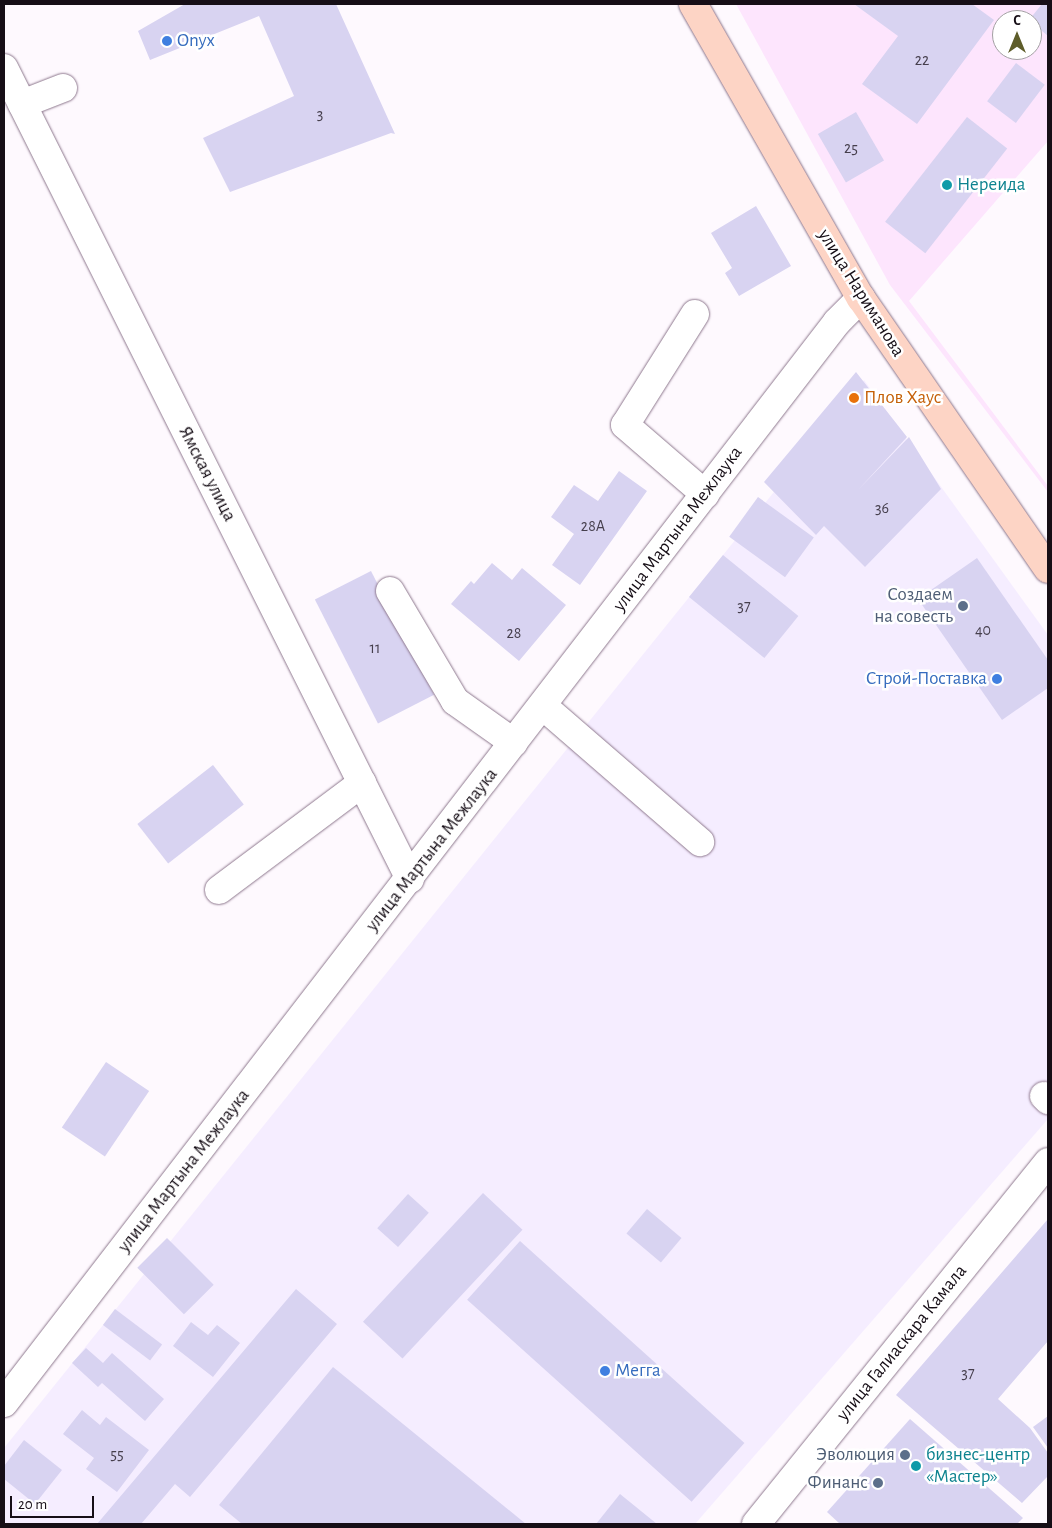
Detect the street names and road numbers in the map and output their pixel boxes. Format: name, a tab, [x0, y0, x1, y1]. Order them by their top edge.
street label: улица Нариманова	[813, 225, 909, 361]
street label: Ямская улица	[173, 423, 241, 525]
street label: улица Мартына Межлаука	[608, 442, 748, 616]
street label: улица Мартына Межлаука	[361, 764, 503, 936]
street label: улица Мартына Межлаука	[113, 1085, 255, 1257]
street label: улица Галиаскара Камала	[832, 1260, 972, 1426]

